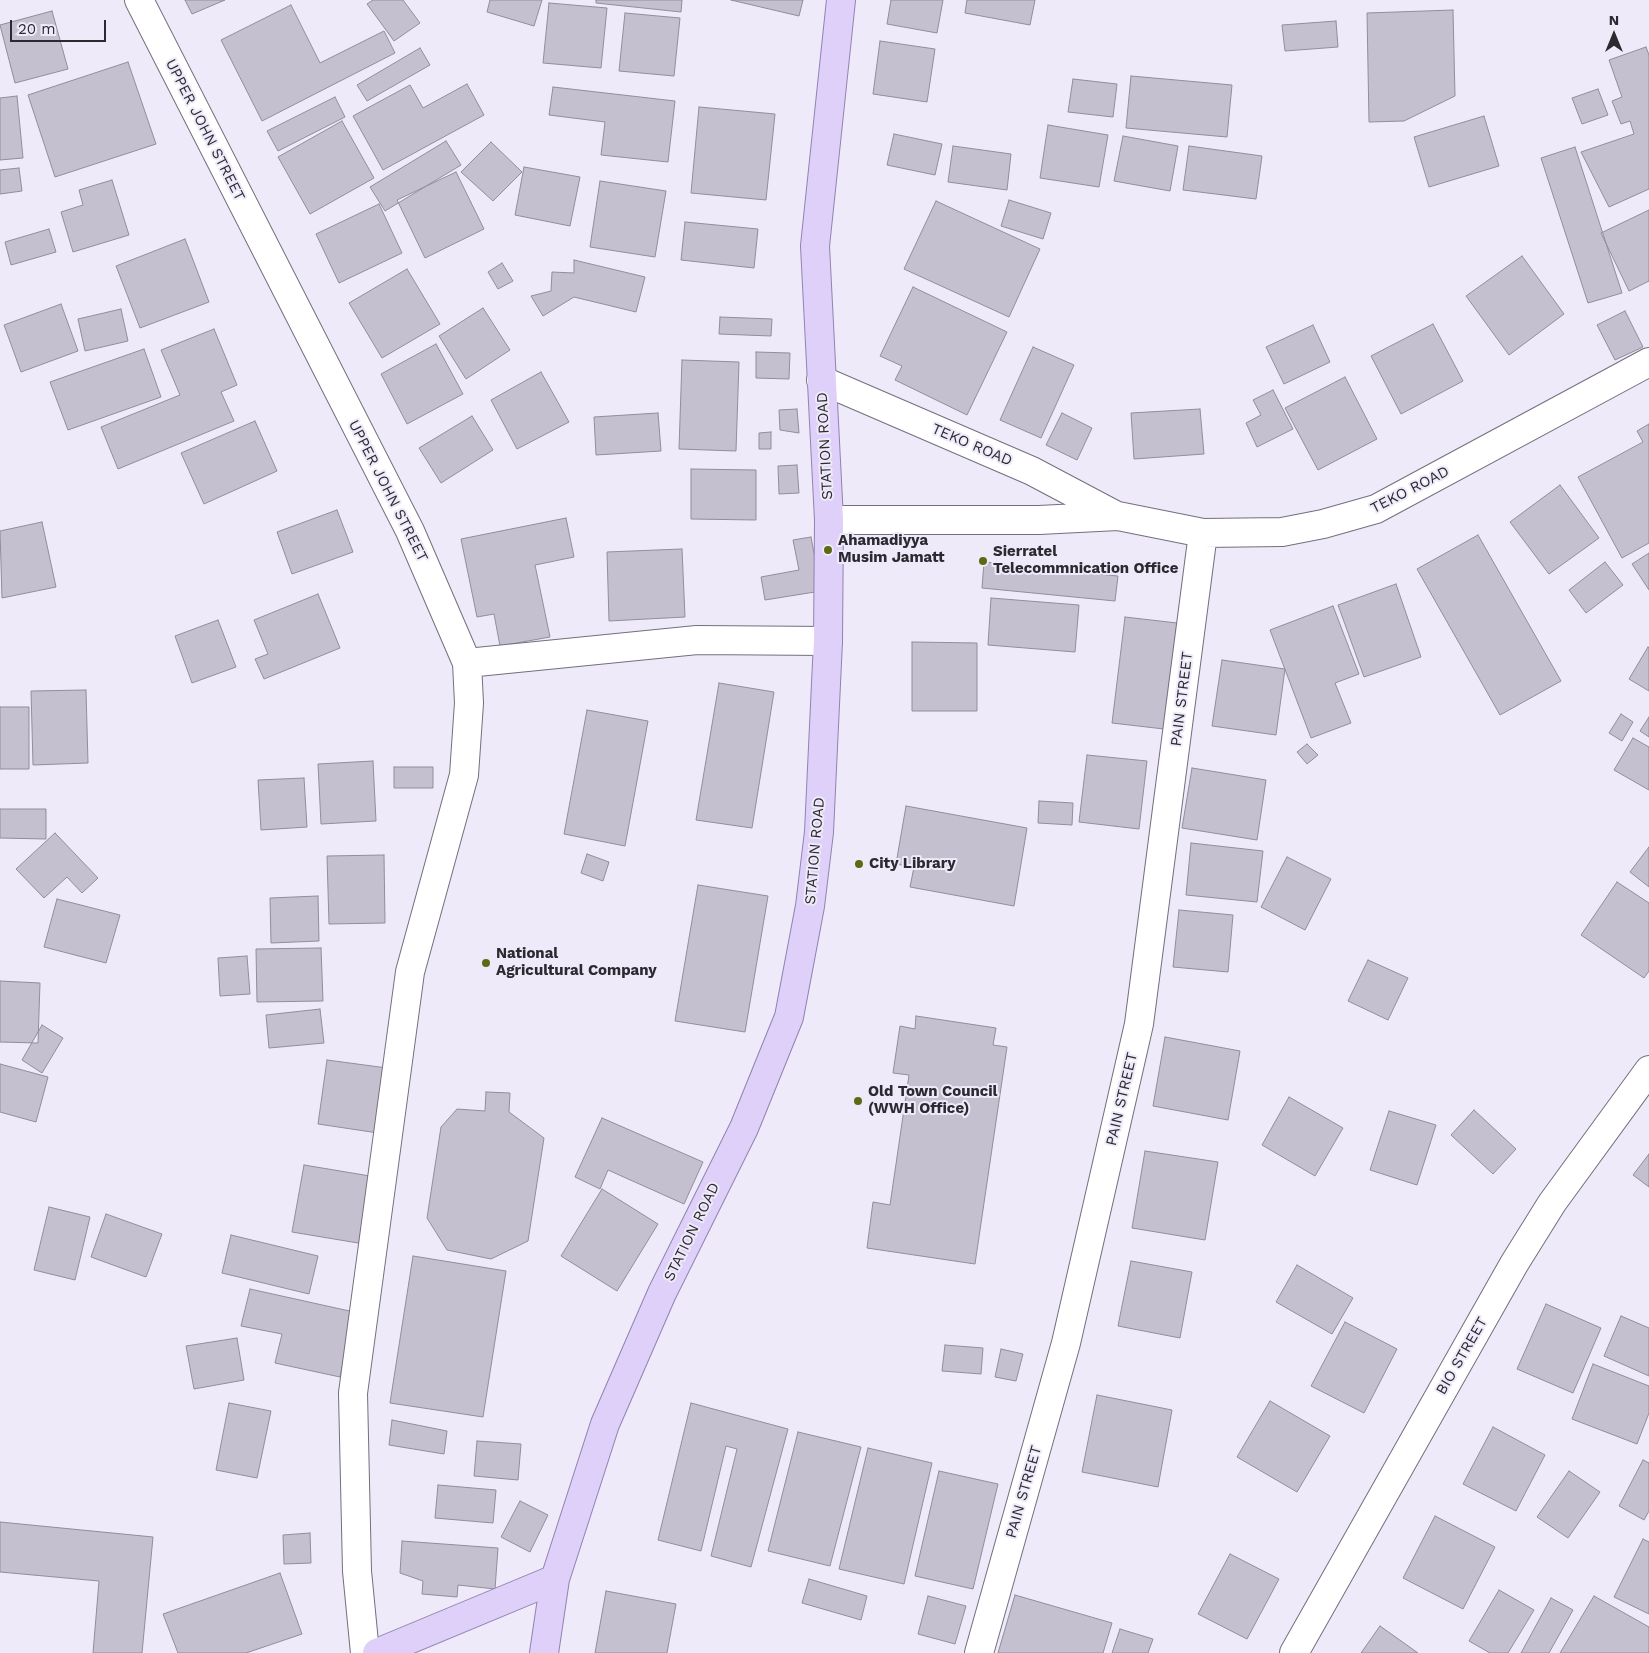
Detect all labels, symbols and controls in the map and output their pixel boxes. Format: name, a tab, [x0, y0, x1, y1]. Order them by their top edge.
scale bar	[12, 10, 109, 42]
north arrow	[1589, 10, 1639, 60]
text: N	[1609, 12, 1619, 28]
text: 20 m	[18, 20, 56, 38]
street label: UPPER JOHN STREET	[161, 56, 249, 204]
street label: STATION ROAD	[813, 392, 837, 500]
street label: UPPER JOHN STREET	[344, 417, 432, 565]
street label: TEKO ROAD	[929, 420, 1015, 470]
street label: TEKO ROAD	[1368, 462, 1452, 518]
place label: Ahamadiyya Musim Jamatt	[838, 532, 945, 567]
place label: Sierratel Telecommnication Office	[993, 543, 1178, 578]
marker: Ahamadiyya Musim Jamatt	[822, 544, 834, 556]
marker: Sierratel Telecommnication Office	[977, 555, 989, 567]
street label: PAIN STREET	[1167, 651, 1197, 747]
street label: STATION ROAD	[801, 797, 829, 905]
place label: City Library	[869, 855, 956, 873]
marker: City Library	[853, 858, 865, 870]
place label: National Agricultural Company	[496, 945, 657, 980]
marker: National Agricultural Company	[480, 957, 492, 969]
street label: PAIN STREET	[1103, 1051, 1141, 1147]
place label: Old Town Council (WWH Office)	[868, 1083, 998, 1118]
marker: Old Town Council (WWH Office)	[852, 1095, 864, 1107]
street label: STATION ROAD	[660, 1180, 724, 1284]
street label: BIO STREET	[1432, 1314, 1492, 1398]
street label: PAIN STREET	[1002, 1444, 1046, 1540]

